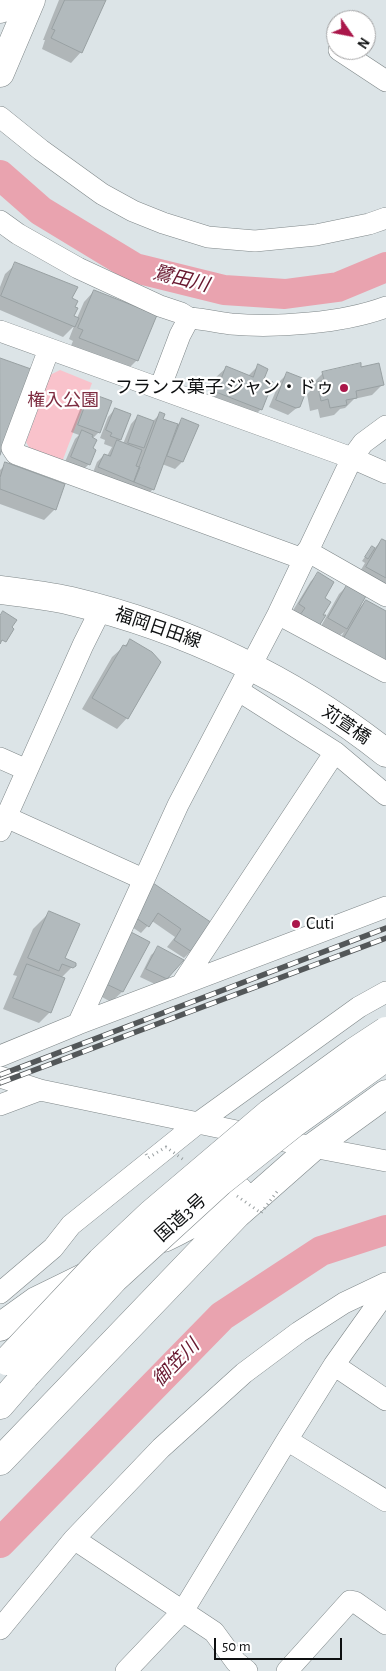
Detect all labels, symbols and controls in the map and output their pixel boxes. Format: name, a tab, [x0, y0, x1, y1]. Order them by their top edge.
north arrow	[326, 10, 376, 60]
text: N	[354, 35, 371, 51]
water label: 鷺田川	[151, 261, 211, 297]
place label: フランス菓子 ジャン・ドゥ	[115, 377, 334, 399]
marker: フランス菓子 ジャン・ドゥ	[338, 382, 350, 394]
park label: 権入公園	[27, 390, 99, 412]
street label: 福岡日田線	[112, 603, 204, 653]
street label: 苅萱橋	[318, 701, 374, 749]
place label: Cuti	[306, 913, 334, 935]
marker: Cuti	[290, 918, 302, 930]
street label: 国道3号	[151, 1189, 211, 1247]
water label: 御笠川	[148, 1335, 204, 1391]
scale bar	[216, 1628, 344, 1660]
text: 50 m	[222, 1639, 251, 1654]

